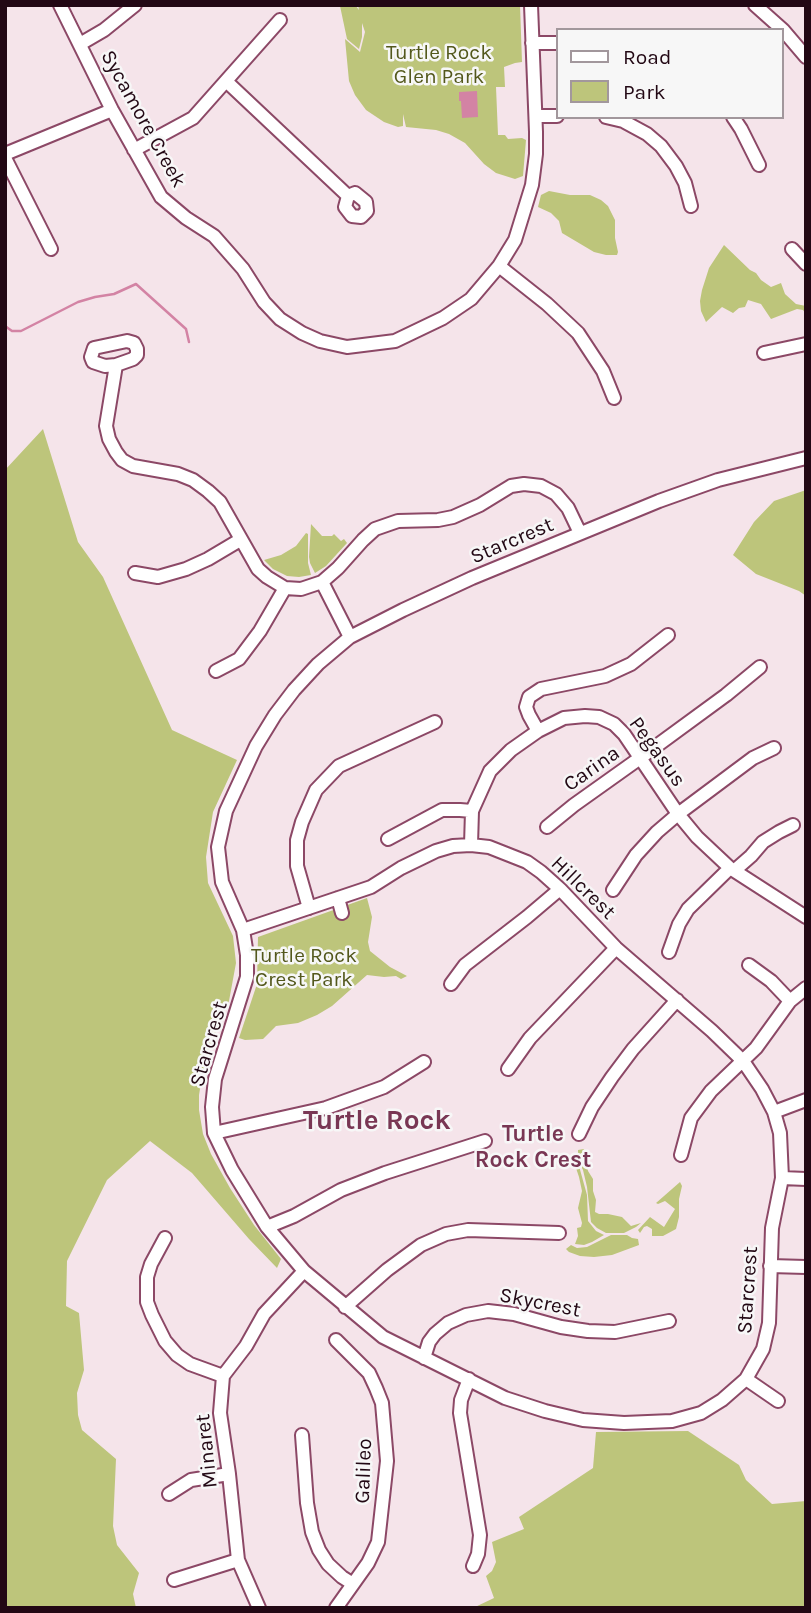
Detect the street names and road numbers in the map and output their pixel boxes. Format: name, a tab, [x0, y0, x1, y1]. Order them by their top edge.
street label: Sycamore Creek	[95, 46, 191, 192]
street label: Starcrest	[467, 512, 557, 570]
street label: Pegasus	[623, 712, 691, 792]
street label: Carina	[559, 741, 625, 797]
street label: Hillcrest	[545, 851, 621, 925]
street label: Starcrest	[185, 998, 233, 1090]
street label: Starcrest	[732, 1245, 764, 1335]
street label: Skycrest	[497, 1283, 583, 1323]
street label: Minaret	[191, 1413, 223, 1489]
street label: Galileo	[350, 1438, 378, 1504]

